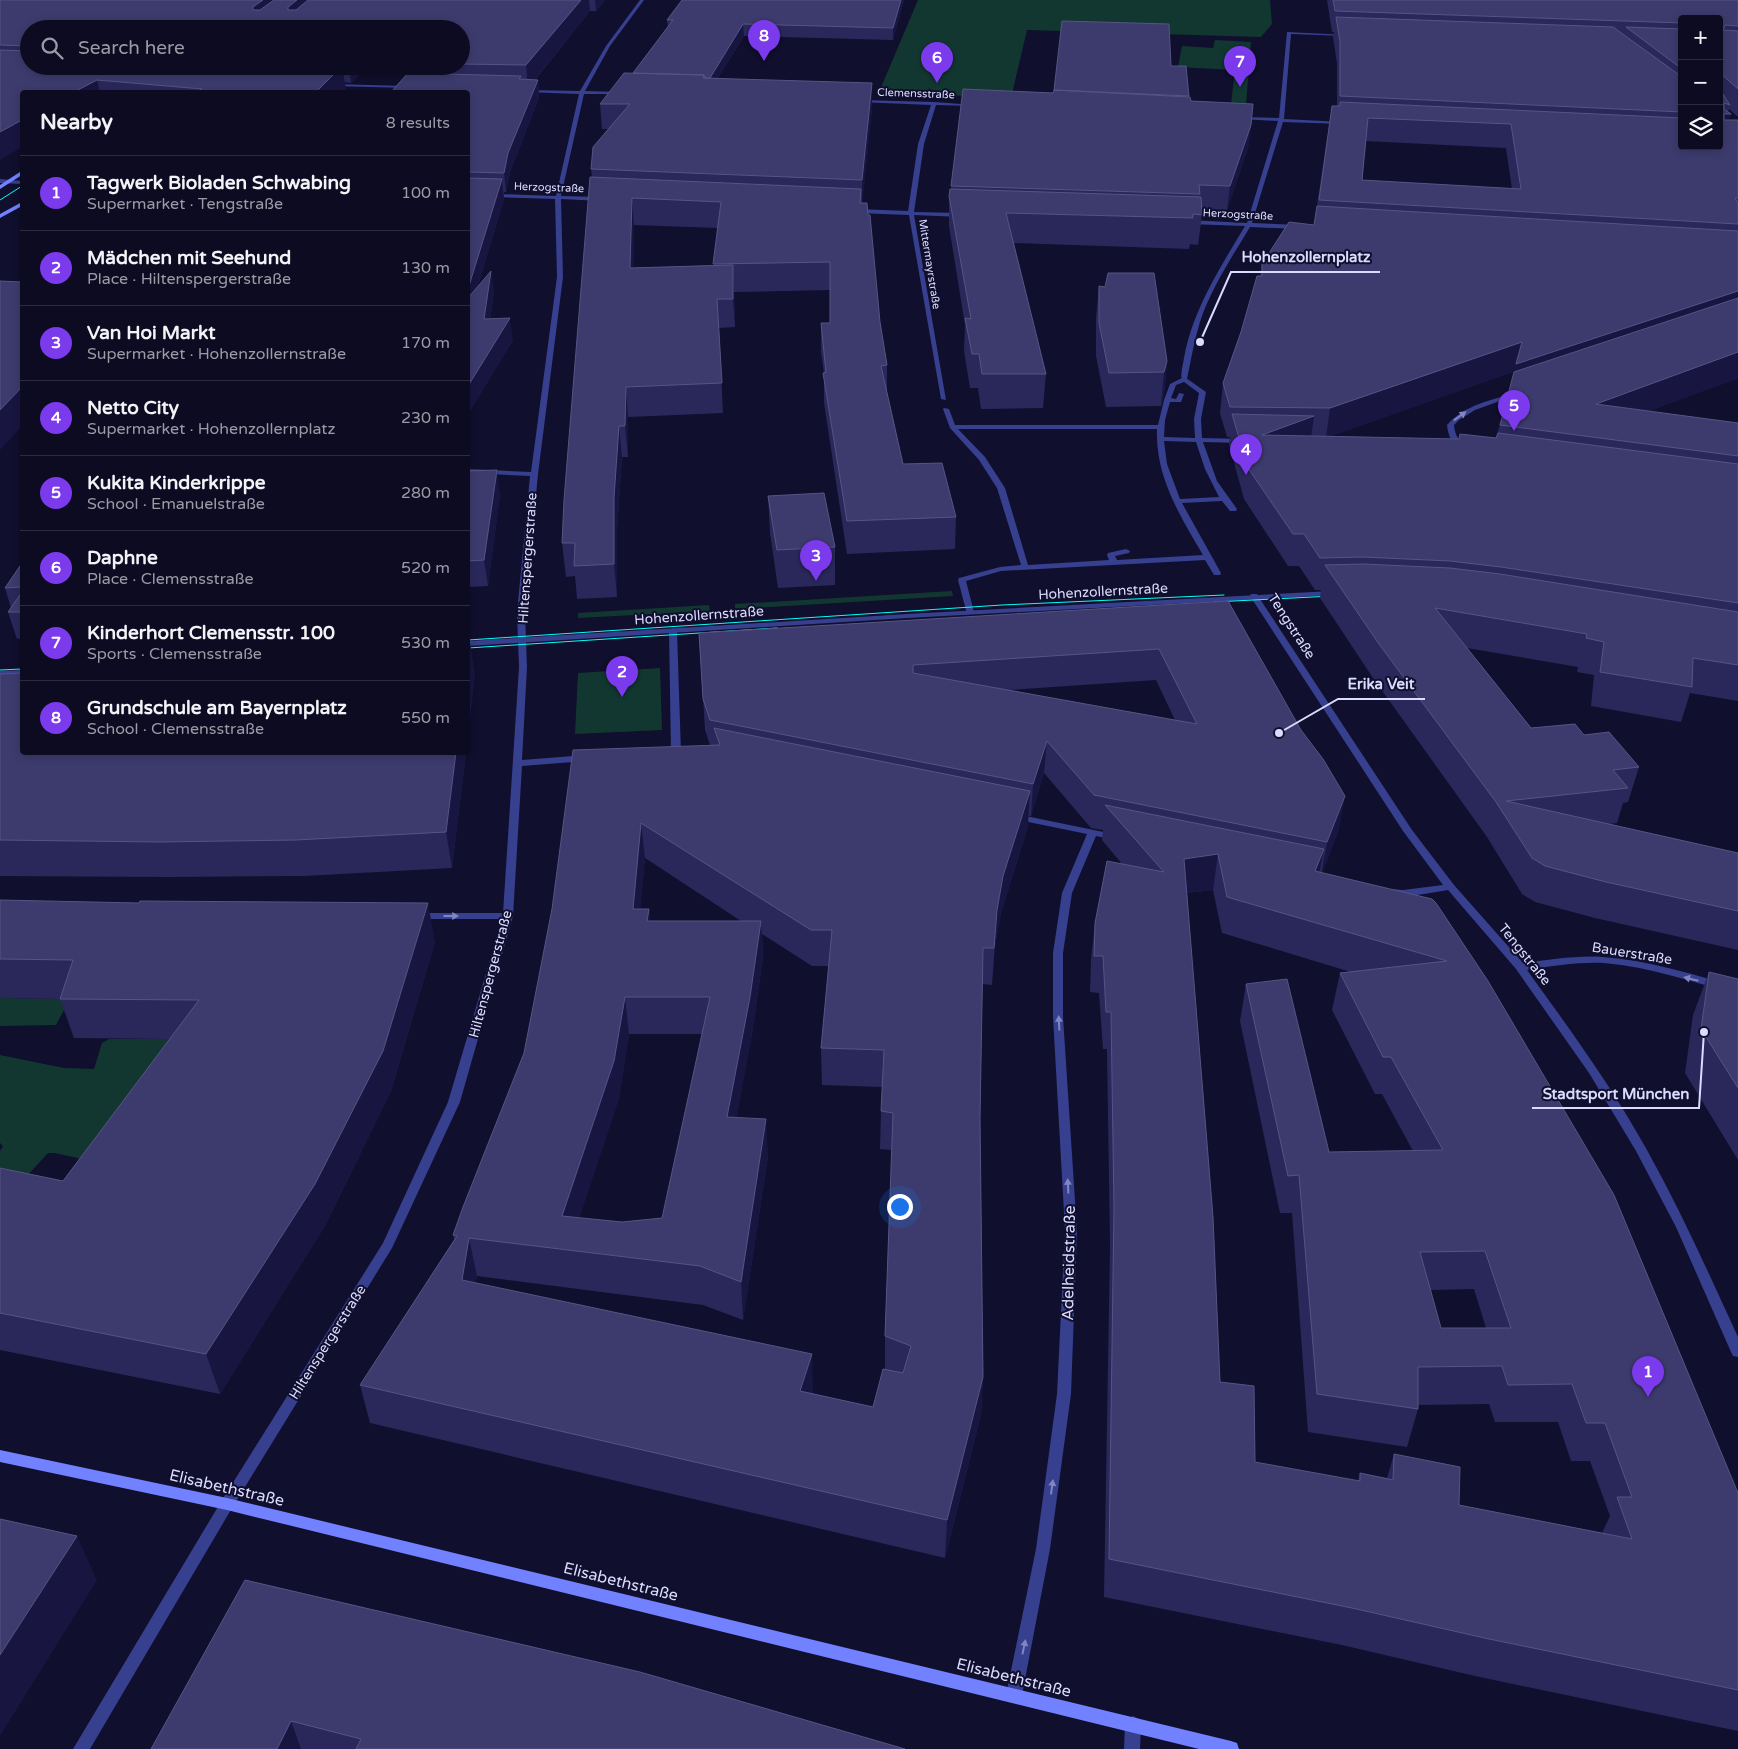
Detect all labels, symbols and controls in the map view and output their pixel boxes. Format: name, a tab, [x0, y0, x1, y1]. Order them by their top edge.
map controls	[1678, 15, 1723, 150]
button: +	[1678, 15, 1723, 60]
search box	[20, 20, 470, 75]
pin: 8	[748, 20, 780, 61]
icon: search	[38, 34, 66, 62]
text: Search here	[78, 37, 185, 59]
pin: 6	[921, 42, 953, 83]
pin: 7	[1224, 46, 1256, 87]
button: −	[1678, 60, 1723, 105]
street label: Clemensstraße	[877, 86, 955, 101]
button: layers	[1678, 105, 1723, 150]
text: Nearby	[40, 110, 113, 135]
text: 8 results	[386, 113, 450, 133]
text: Tagwerk Bioladen Schwabing	[87, 172, 351, 194]
street label: Herzogstraße	[514, 180, 584, 195]
text: 1	[51, 183, 61, 203]
text: 100 m	[401, 183, 450, 203]
text: Supermarket · Tengstraße	[87, 194, 283, 214]
street label: Herzogstraße	[1202, 206, 1273, 223]
street label: Mittermayrstraße	[916, 218, 943, 310]
callout: Hohenzollernplatz	[1231, 242, 1380, 272]
text: Mädchen mit Seehund	[87, 247, 291, 269]
text: Hohenzollernplatz	[1241, 248, 1371, 267]
text: 2	[51, 258, 61, 278]
text: 130 m	[401, 258, 450, 278]
text: Place · Hiltenspergerstraße	[87, 269, 291, 289]
text: Van Hoi Markt	[87, 322, 216, 344]
text: 3	[51, 333, 61, 353]
text: 170 m	[401, 333, 450, 353]
text: Supermarket · Hohenzollernstraße	[87, 344, 346, 364]
pin: 5	[1498, 390, 1530, 431]
text: Netto City	[87, 397, 179, 419]
text: 4	[51, 408, 61, 428]
text: 230 m	[401, 408, 450, 428]
one-way arrow	[1453, 411, 1467, 421]
text: Supermarket · Hohenzollernplatz	[87, 419, 335, 439]
pin: 4	[1230, 434, 1262, 475]
text: Kukita Kinderkrippe	[87, 472, 265, 494]
text: 5	[51, 483, 61, 503]
text: 280 m	[401, 483, 450, 503]
street label: Hiltenspergerstraße	[514, 492, 541, 624]
text: School · Emanuelstraße	[87, 494, 265, 514]
pin: 3	[800, 540, 832, 581]
text: Daphne	[87, 547, 158, 569]
text: 6	[51, 558, 61, 578]
text: 520 m	[401, 558, 450, 578]
text: Place · Clemensstraße	[87, 569, 254, 589]
street label: Hohenzollernstraße	[1038, 580, 1168, 603]
street label: Tengstraße	[1264, 590, 1319, 662]
street label: Hohenzollernstraße	[634, 602, 764, 629]
text: Kinderhort Clemensstr. 100	[87, 622, 335, 644]
text: 7	[51, 633, 61, 653]
text: 530 m	[401, 633, 450, 653]
text: Sports · Clemensstraße	[87, 644, 262, 664]
pin: 2	[606, 656, 638, 697]
callout: Erika Veit	[1338, 669, 1425, 699]
text: Erika Veit	[1348, 675, 1415, 693]
text: Grundschule am Bayernplatz	[87, 697, 347, 719]
text: 8	[51, 708, 61, 728]
text: 550 m	[401, 708, 450, 728]
text: School · Clemensstraße	[87, 719, 264, 739]
street label: Hiltenspergerstraße	[465, 908, 516, 1040]
one-way arrow	[443, 912, 459, 920]
street label: Tengstraße	[1495, 920, 1555, 989]
street label: Bauerstraße	[1591, 939, 1673, 968]
one-way arrow	[1683, 974, 1698, 982]
one-way arrow	[1054, 1015, 1062, 1031]
callout: Stadtsport München	[1532, 1078, 1699, 1108]
text: Stadtsport München	[1543, 1085, 1689, 1104]
one-way arrow	[1064, 1177, 1072, 1193]
your location	[887, 1194, 913, 1220]
street label: Adelheidstraße	[1058, 1205, 1080, 1321]
street label: Hiltenspergerstraße	[285, 1282, 370, 1403]
pin: 1	[1632, 1356, 1664, 1397]
street label: Elisabethstraße	[167, 1465, 286, 1511]
one-way arrow	[1048, 1479, 1056, 1495]
street label: Elisabethstraße	[561, 1558, 680, 1606]
one-way arrow	[1020, 1640, 1028, 1655]
street label: Elisabethstraße	[954, 1654, 1073, 1702]

